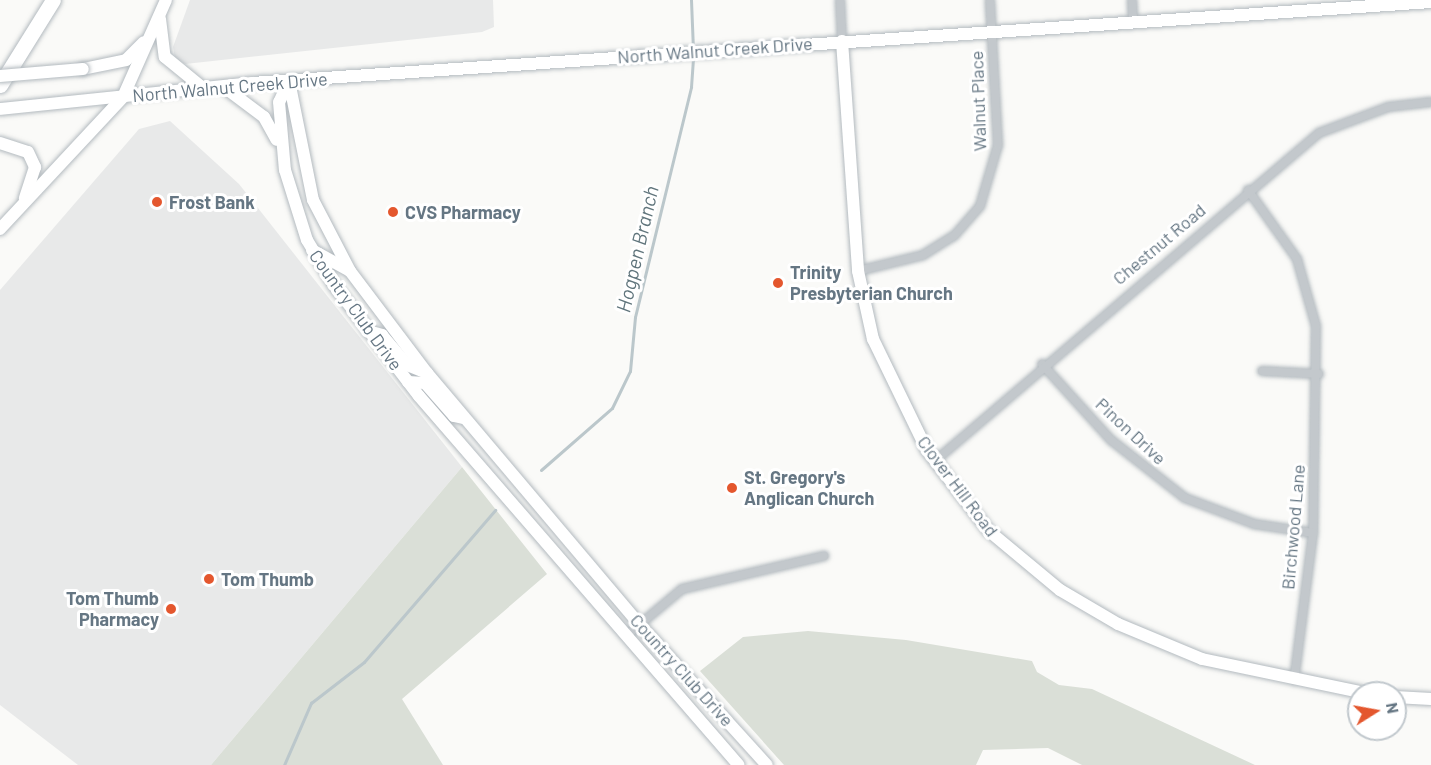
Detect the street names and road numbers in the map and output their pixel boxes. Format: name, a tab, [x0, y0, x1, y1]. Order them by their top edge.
street label: North Walnut Creek Drive	[617, 32, 813, 68]
street label: Walnut Place	[965, 50, 991, 152]
street label: North Walnut Creek Drive	[132, 68, 328, 106]
street label: Chestnut Road	[1108, 199, 1210, 289]
street label: Country Club Drive	[305, 245, 407, 375]
street label: Pinon Drive	[1091, 393, 1171, 469]
street label: Clover Hill Road	[913, 431, 1003, 541]
street label: Birchwood Lane	[1277, 464, 1309, 590]
street label: Country Club Drive	[626, 609, 738, 731]

